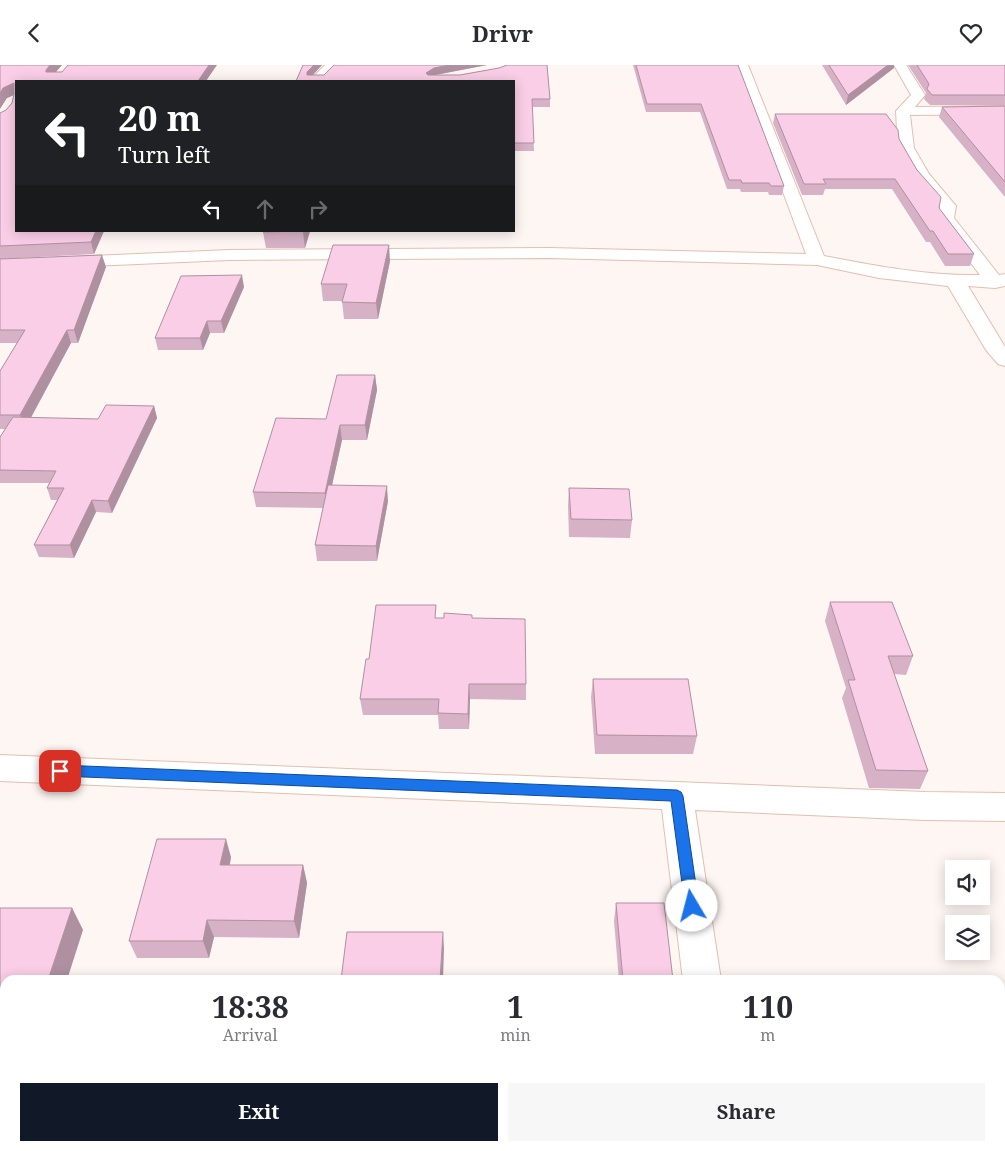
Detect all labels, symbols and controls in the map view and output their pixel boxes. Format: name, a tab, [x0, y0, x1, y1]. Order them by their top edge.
text: Drivr	[472, 18, 533, 48]
icon: back	[20, 19, 48, 47]
icon: heart	[957, 19, 985, 47]
text: 20 m	[118, 94, 201, 141]
icon: left	[35, 100, 100, 165]
text: Turn left	[118, 139, 210, 169]
icon: left	[198, 195, 226, 223]
icon: ahead	[251, 195, 279, 223]
icon: right	[304, 195, 332, 223]
pin	[39, 750, 81, 792]
icon: arrive	[46, 757, 74, 785]
map controls	[945, 860, 990, 960]
button: sound	[945, 860, 990, 905]
position arrow	[665, 879, 717, 931]
button: layers	[945, 915, 990, 960]
text: 18:38	[212, 986, 289, 1027]
text: 1	[507, 986, 524, 1027]
text: 110	[742, 986, 793, 1027]
text: Arrival	[223, 1024, 277, 1046]
text: min	[500, 1024, 531, 1046]
text: m	[760, 1024, 775, 1046]
button: Exit	[20, 1083, 498, 1141]
button: Share	[508, 1083, 985, 1141]

